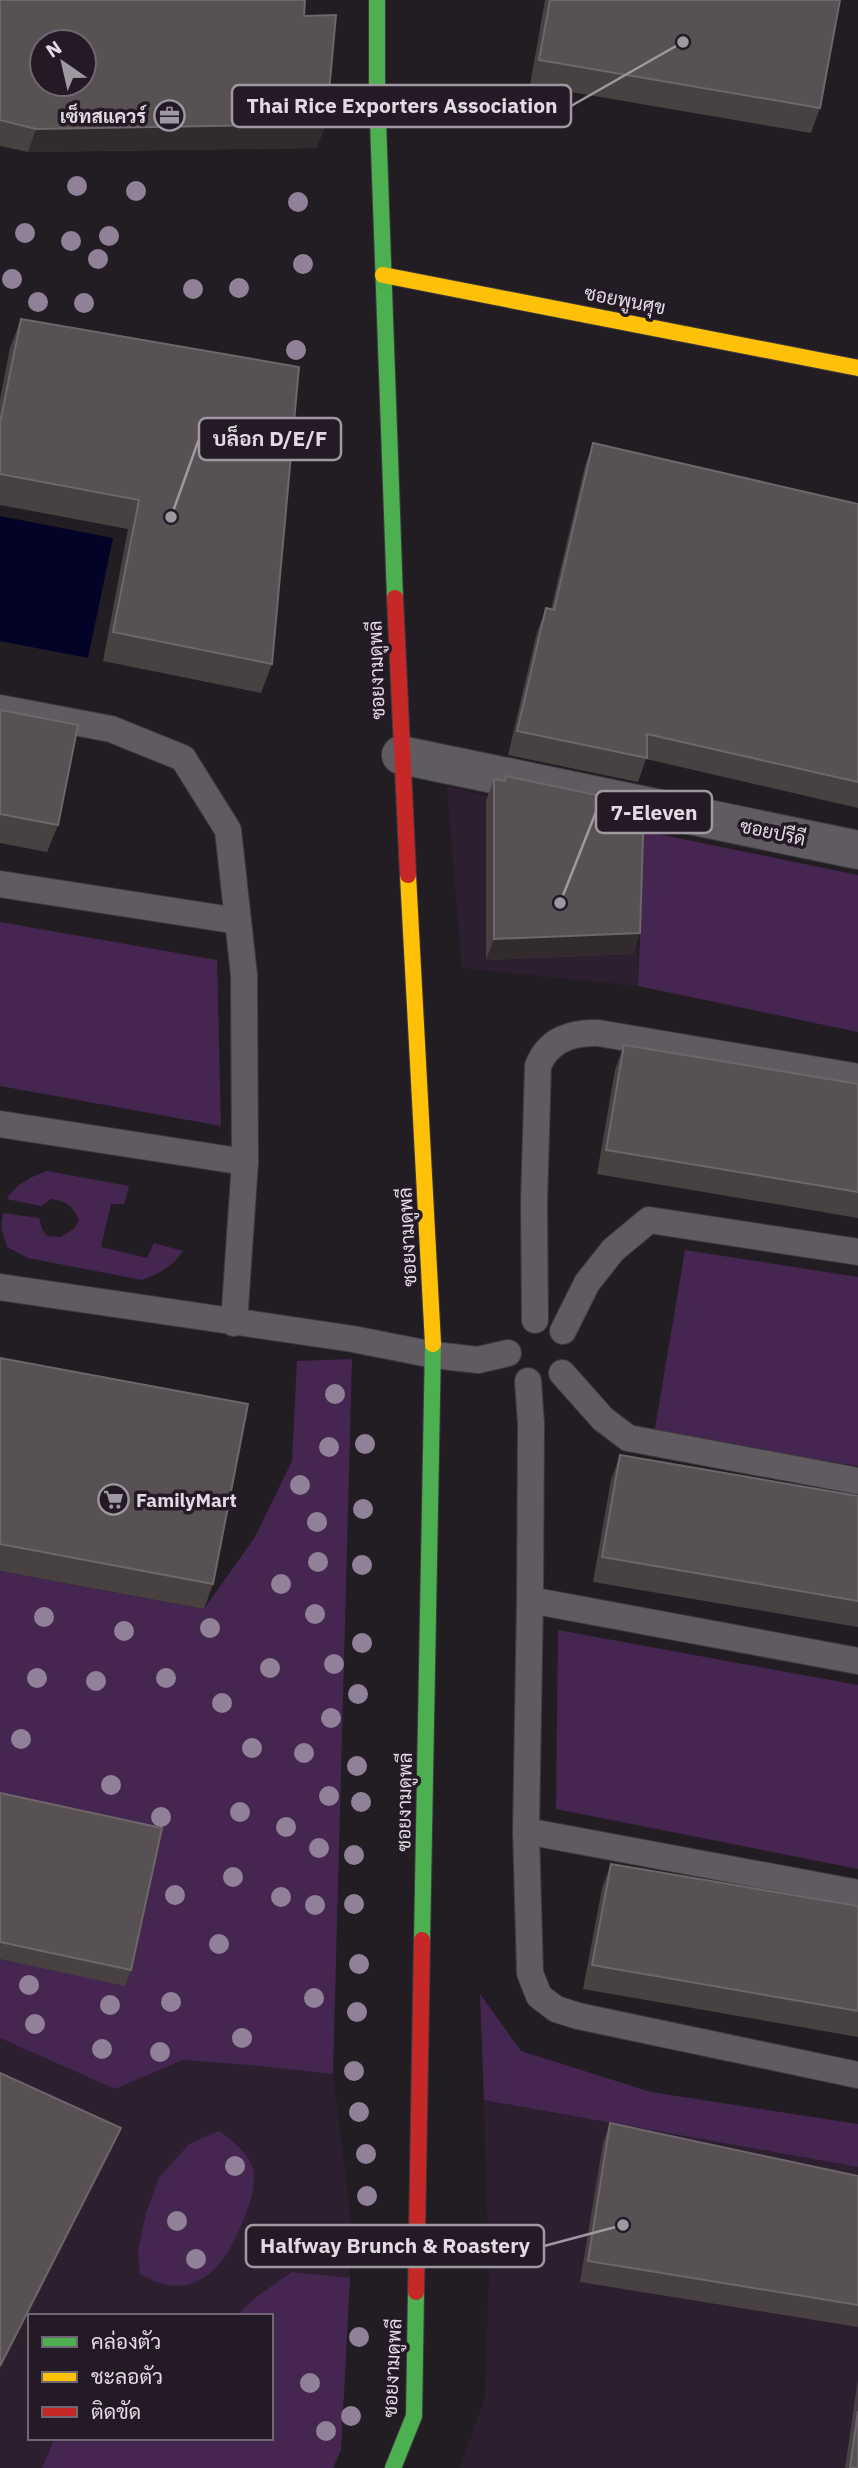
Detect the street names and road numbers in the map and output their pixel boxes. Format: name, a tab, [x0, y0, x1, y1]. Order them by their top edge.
street label: ซอยพูนศุข	[582, 280, 668, 322]
street label: ซอยงามดูพลี	[362, 620, 392, 720]
street label: ซอยปรีดี	[738, 813, 808, 851]
street label: ซอยงามดูพลี	[392, 1187, 424, 1287]
street label: ซอยงามดูพลี	[391, 1752, 419, 1852]
street label: ซอยงามดูพลี	[377, 2318, 409, 2418]

